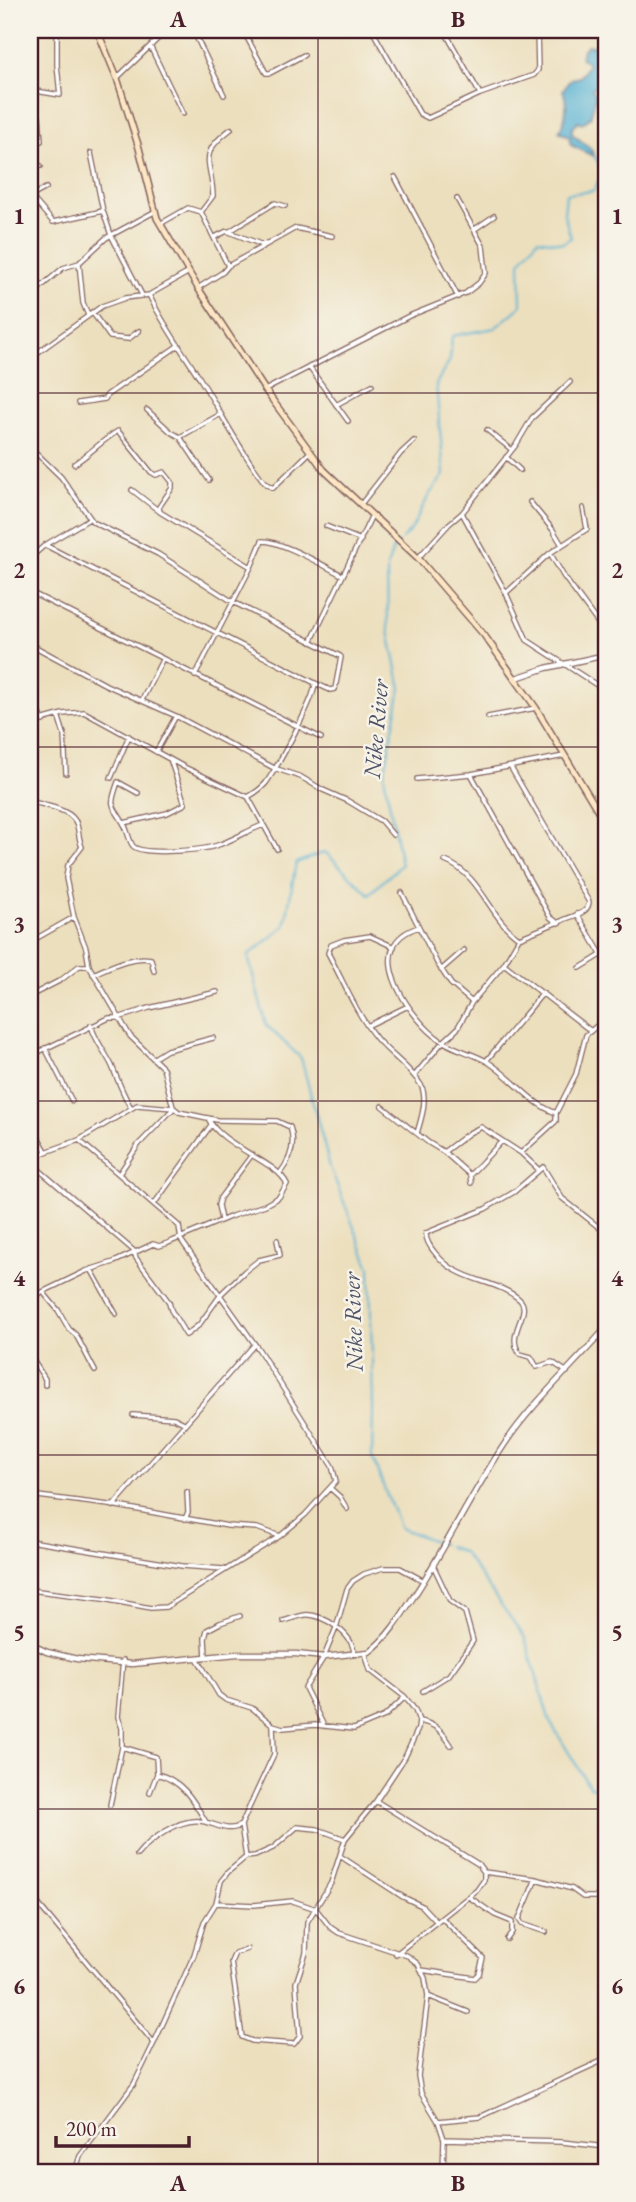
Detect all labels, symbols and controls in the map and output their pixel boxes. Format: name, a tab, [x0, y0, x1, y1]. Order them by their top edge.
text: A	[169, 4, 187, 34]
text: B	[451, 4, 465, 34]
text: 1	[13, 201, 25, 231]
text: 1	[611, 201, 623, 231]
text: 2	[13, 555, 25, 585]
text: 2	[611, 555, 623, 585]
water label: Nike River	[356, 676, 395, 781]
text: 3	[13, 909, 25, 939]
text: 3	[611, 909, 623, 939]
text: 4	[13, 1263, 26, 1293]
text: 4	[611, 1263, 624, 1293]
water label: Nike River	[335, 1270, 370, 1373]
text: 5	[13, 1617, 25, 1647]
text: 5	[611, 1617, 623, 1647]
text: 6	[13, 1971, 25, 2001]
text: 6	[611, 1971, 623, 2001]
scale bar	[56, 2104, 189, 2148]
text: 200 m	[66, 2115, 117, 2142]
text: A	[169, 2168, 187, 2198]
text: B	[451, 2168, 465, 2198]

